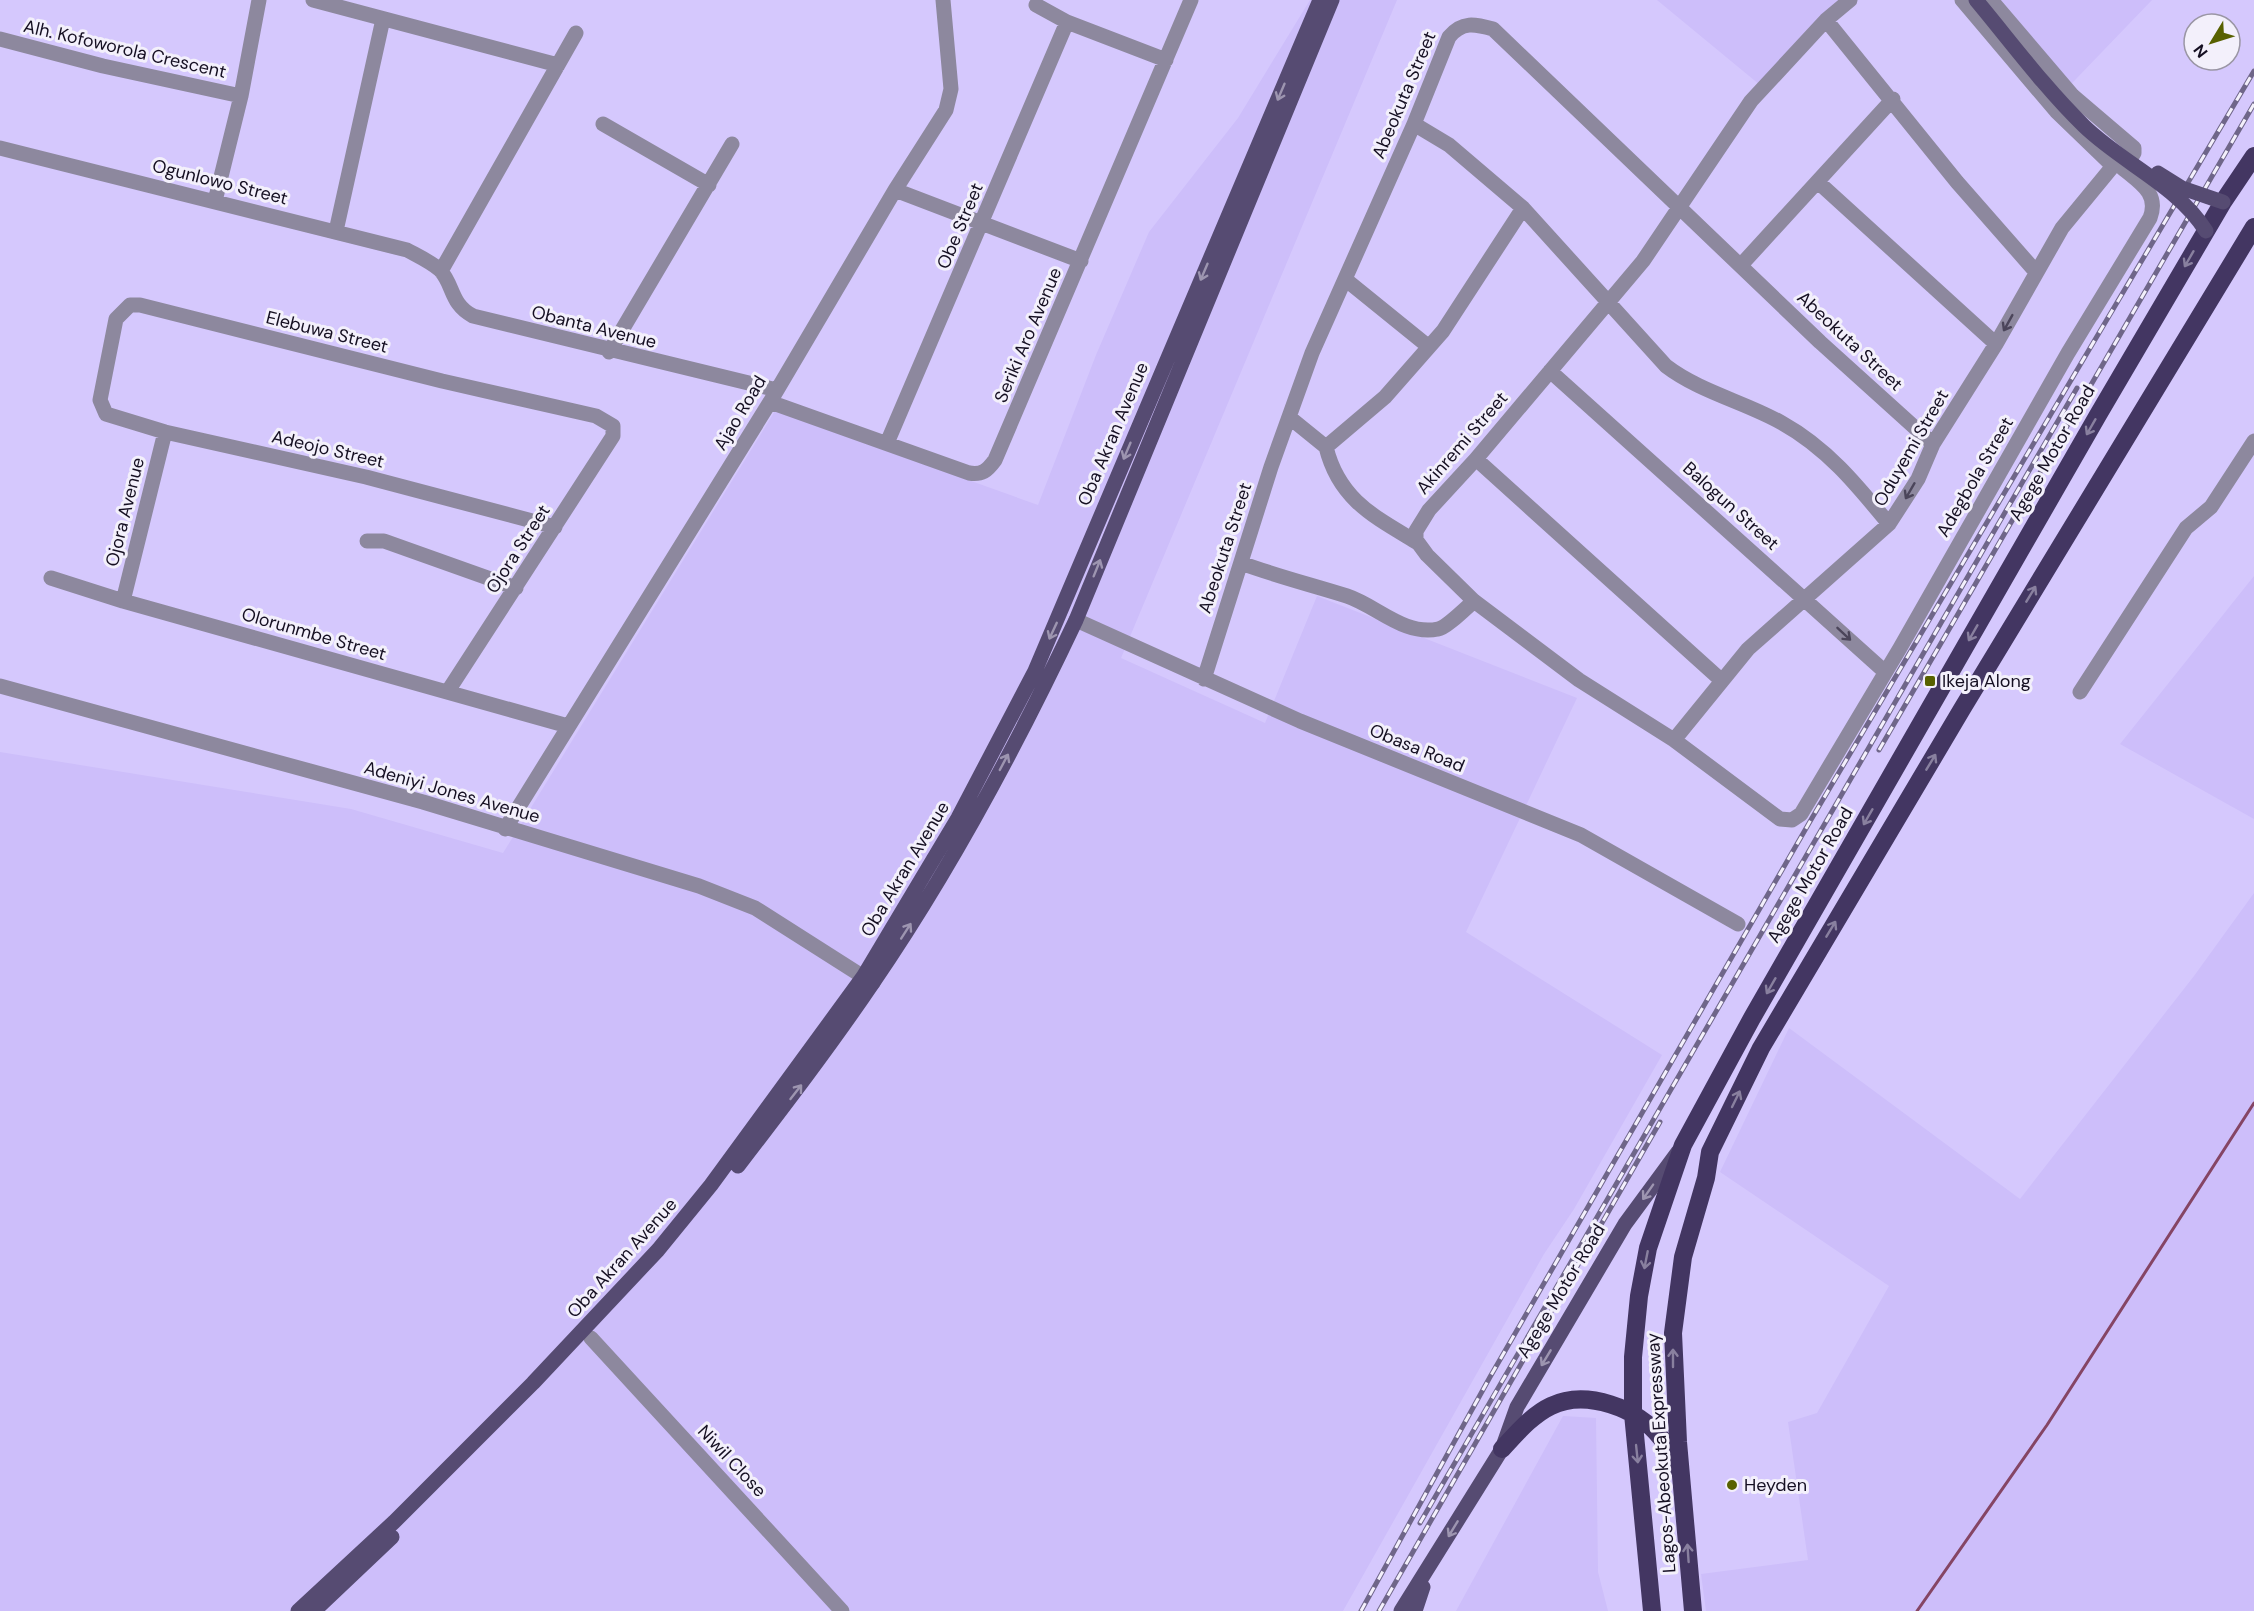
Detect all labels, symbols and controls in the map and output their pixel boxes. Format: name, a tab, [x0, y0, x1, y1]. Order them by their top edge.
north arrow	[2182, 12, 2242, 72]
street label: Alh. Kofoworola Crescent	[21, 14, 229, 84]
street label: Abeokuta Street	[1366, 28, 1442, 162]
text: N	[2189, 40, 2212, 62]
one-way arrow	[1275, 83, 1286, 101]
street label: Ogunlowo Street	[150, 154, 290, 210]
street label: Obe Street	[931, 179, 989, 273]
one-way arrow	[2183, 250, 2195, 267]
one-way arrow	[1198, 262, 1209, 280]
street label: Seriki Aro Avenue	[989, 264, 1067, 406]
street label: Abeokuta Street	[1792, 286, 1908, 396]
street label: Obanta Avenue	[529, 300, 659, 354]
street label: Elebuwa Street	[263, 305, 391, 359]
one-way arrow	[2002, 314, 2014, 331]
street label: Oba Akran Avenue	[1072, 359, 1154, 509]
street label: Ajao Road	[708, 371, 772, 455]
street label: Agege Motor Road	[2003, 381, 2101, 525]
street label: Oduyemi Street	[1868, 385, 1954, 511]
street label: Akinremi Street	[1411, 387, 1513, 499]
street label: Adegbola Street	[1931, 413, 2019, 541]
one-way arrow	[2085, 418, 2096, 436]
street label: Adeojo Street	[270, 424, 386, 474]
one-way arrow	[1121, 441, 1132, 459]
street label: Ojora Avenue	[100, 455, 150, 569]
street label: Balogun Street	[1678, 456, 1784, 556]
street label: Abeokuta Street	[1193, 480, 1257, 616]
one-way arrow	[1904, 482, 1916, 499]
street label: Ojora Street	[480, 500, 556, 598]
one-way arrow	[1092, 559, 1103, 578]
one-way arrow	[2026, 586, 2038, 603]
street label: Olorunmbe Street	[239, 602, 389, 666]
one-way arrow	[1047, 622, 1059, 640]
one-way arrow	[1966, 624, 1978, 641]
one-way arrow	[1837, 627, 1852, 641]
place label: Ikeja Along	[1942, 669, 2031, 693]
marker: Ikeja Along	[1923, 674, 1937, 688]
street label: Obasa Road	[1366, 718, 1468, 778]
one-way arrow	[1925, 753, 1937, 770]
one-way arrow	[999, 754, 1010, 772]
street label: Adeniyi Jones Avenue	[361, 755, 543, 829]
street label: Oba Akran Avenue	[855, 797, 955, 941]
street label: Agege Motor Road	[1761, 803, 1859, 947]
one-way arrow	[1861, 808, 1873, 825]
one-way arrow	[1825, 921, 1837, 938]
one-way arrow	[901, 923, 913, 940]
one-way arrow	[1764, 977, 1776, 994]
one-way arrow	[789, 1084, 802, 1100]
one-way arrow	[1731, 1091, 1742, 1109]
one-way arrow	[1642, 1183, 1654, 1199]
street label: Oba Akran Avenue	[562, 1193, 682, 1323]
street label: Agege Motor Road	[1511, 1219, 1611, 1363]
one-way arrow	[1640, 1250, 1651, 1270]
street label: Lagos-Abeokuta Expressway	[1641, 1332, 1681, 1574]
one-way arrow	[1540, 1349, 1552, 1366]
one-way arrow	[1667, 1349, 1679, 1369]
street label: Niwil Close	[692, 1420, 772, 1502]
one-way arrow	[1632, 1444, 1643, 1464]
place label: Heyden	[1744, 1473, 1807, 1497]
marker: Heyden	[1725, 1478, 1739, 1492]
one-way arrow	[1447, 1520, 1459, 1537]
one-way arrow	[1682, 1543, 1693, 1563]

